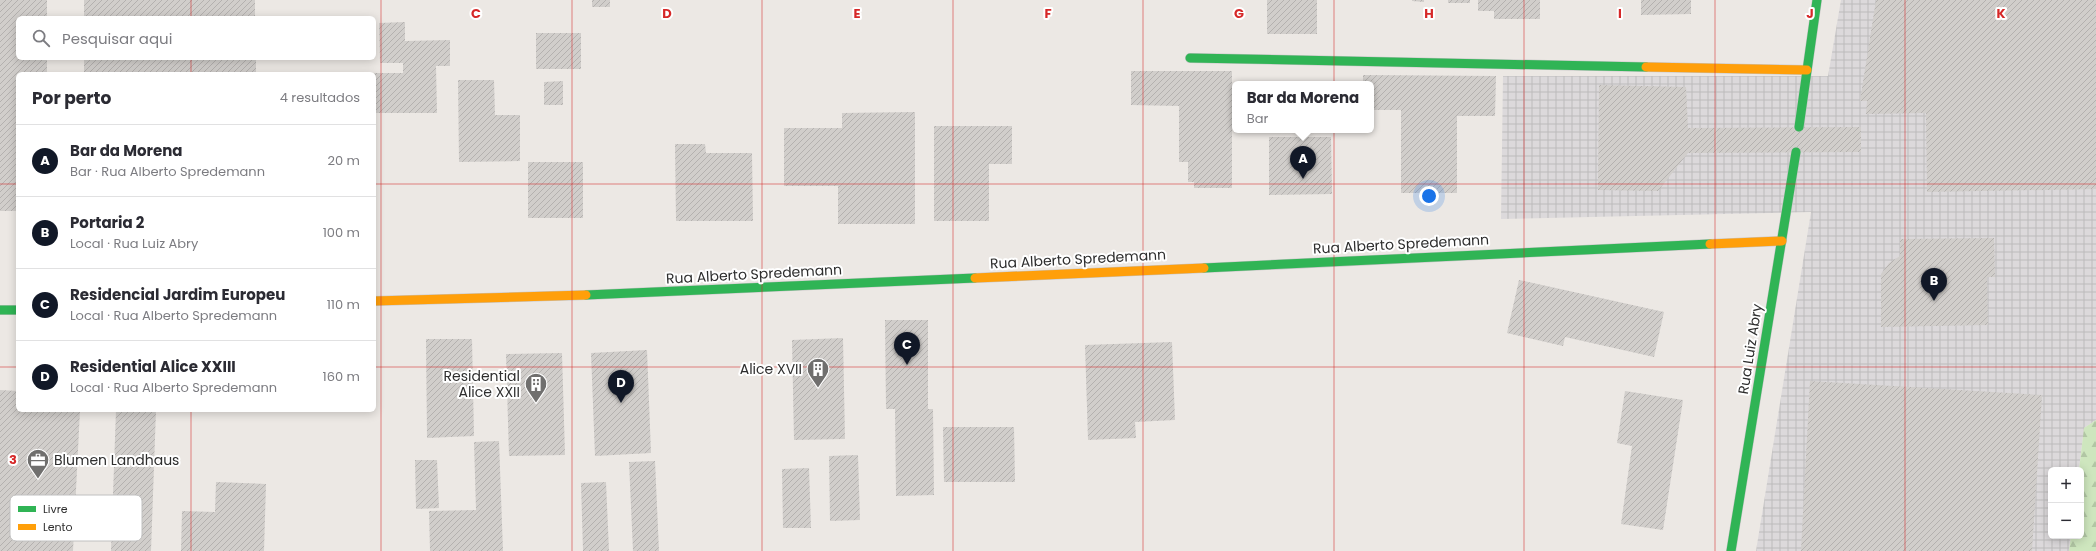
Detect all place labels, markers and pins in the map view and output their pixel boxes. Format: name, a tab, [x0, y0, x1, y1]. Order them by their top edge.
pin: A	[1290, 146, 1316, 179]
pin: B	[1921, 268, 1947, 301]
pin: C	[894, 332, 920, 365]
building icon: Alice XVII	[805, 356, 831, 389]
place label: Alice XVII	[740, 359, 802, 379]
place label: Residential Alice XXII	[444, 366, 520, 402]
pin: D	[608, 370, 634, 403]
building icon: Residential Alice XXII	[523, 371, 549, 404]
office icon: Blumen Landhaus	[25, 447, 51, 480]
place label: Blumen Landhaus	[54, 450, 179, 470]

